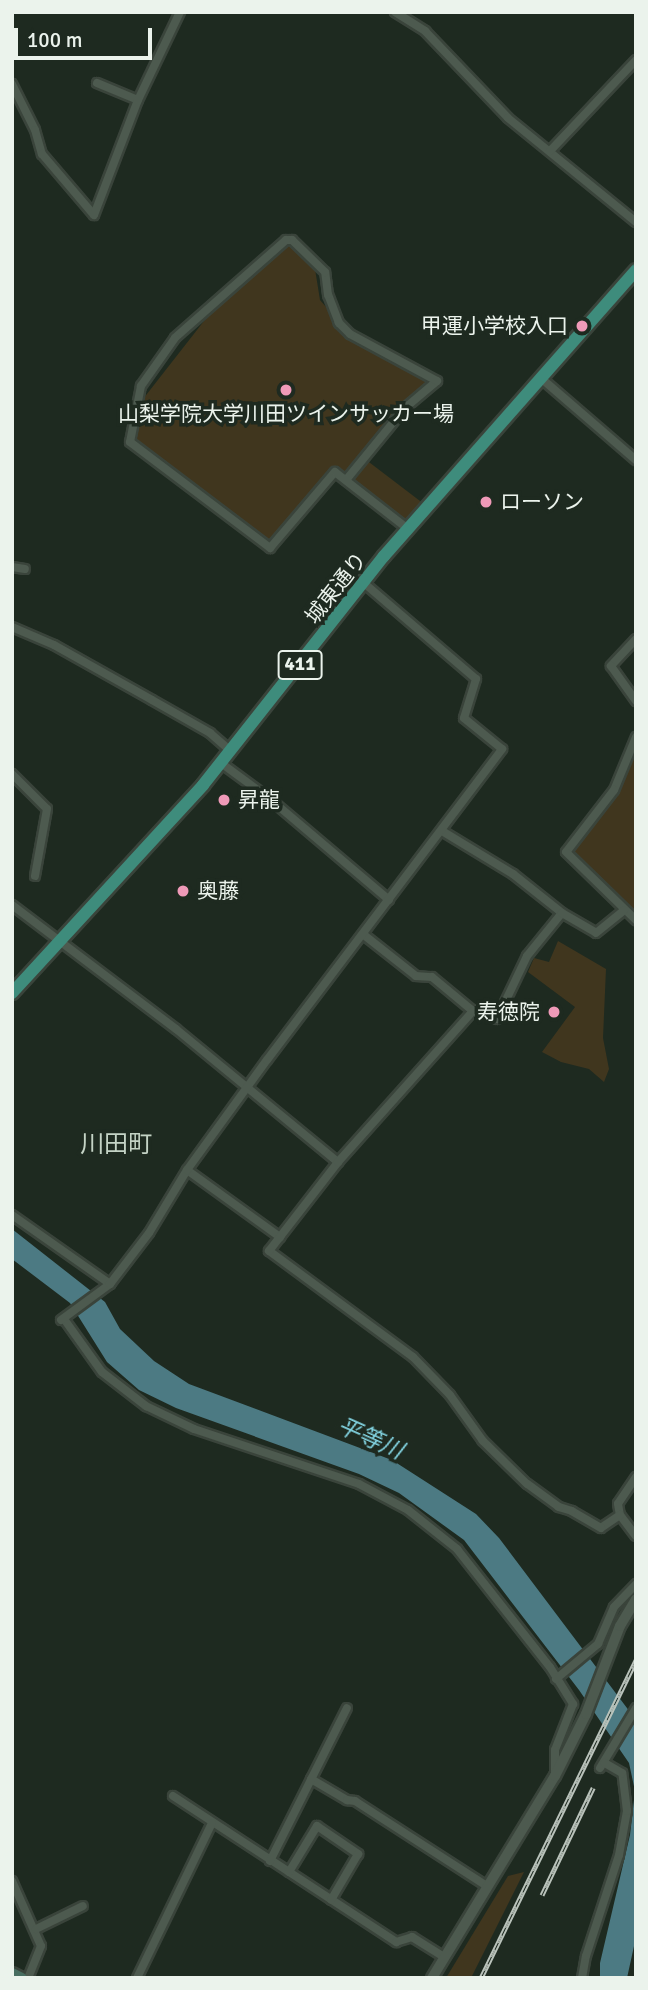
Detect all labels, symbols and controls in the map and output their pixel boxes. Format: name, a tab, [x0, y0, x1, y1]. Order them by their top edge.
scale bar	[18, 14, 156, 58]
text: 100 m	[27, 27, 82, 53]
place label: 甲運小学校入口	[421, 313, 568, 339]
marker: 甲運小学校入口	[574, 318, 590, 334]
marker: 山梨学院大学川田ツインサッカー場	[278, 382, 294, 398]
place label: 山梨学院大学川田ツインサッカー場	[118, 401, 454, 427]
place label: ローソン	[500, 489, 584, 515]
marker: ローソン	[478, 494, 494, 510]
street label: 城東通り	[300, 547, 372, 629]
road number: 411	[277, 650, 323, 680]
place label: 昇龍	[238, 787, 280, 813]
marker: 昇龍	[216, 792, 232, 808]
place label: 奥藤	[197, 878, 239, 904]
marker: 奥藤	[175, 883, 191, 899]
place label: 寿徳院	[477, 999, 540, 1025]
marker: 寿徳院	[546, 1004, 562, 1020]
district label: 川田町	[80, 1131, 152, 1159]
water label: 平等川	[333, 1412, 407, 1466]

